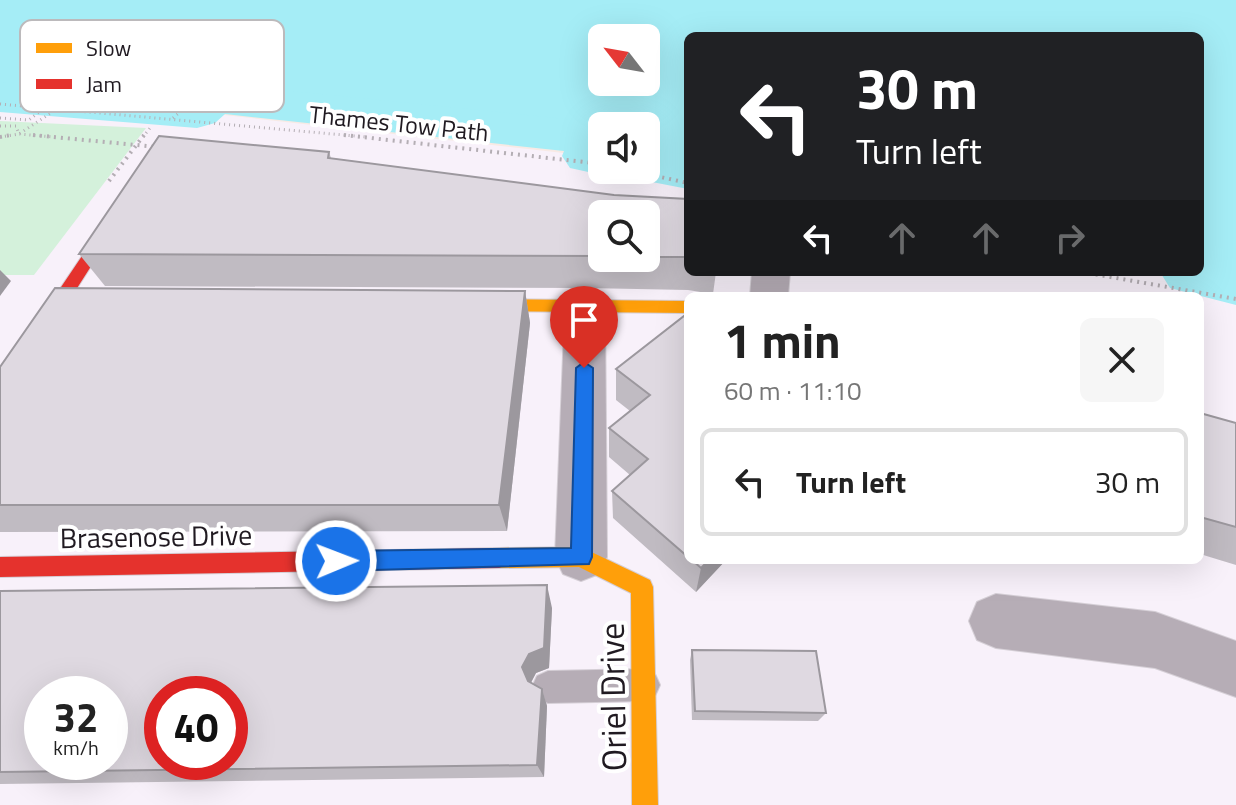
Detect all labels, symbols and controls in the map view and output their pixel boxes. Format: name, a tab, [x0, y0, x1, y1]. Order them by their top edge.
legend	[20, 20, 284, 112]
north arrow	[588, 24, 660, 96]
map controls	[588, 24, 660, 272]
text: Slow	[86, 31, 132, 65]
text: 30 m	[856, 46, 978, 131]
icon: left	[724, 64, 828, 168]
text: Jam	[86, 67, 122, 101]
street label: Thames Tow Path	[308, 96, 490, 150]
button: sound	[588, 112, 660, 184]
text: Turn left	[856, 123, 982, 178]
button: search	[588, 200, 660, 272]
icon: left	[796, 216, 840, 260]
icon: ahead	[880, 216, 924, 260]
icon: ahead	[964, 216, 1008, 260]
icon: right	[1048, 216, 1092, 260]
pin	[550, 286, 618, 368]
icon: arrive	[562, 298, 606, 342]
text: 1 min	[724, 304, 841, 377]
button: close	[1080, 318, 1164, 402]
text: 60 m · 11:10	[724, 371, 862, 410]
text: Turn left	[796, 459, 906, 505]
text: 30 m	[1095, 459, 1160, 505]
icon: left	[728, 460, 772, 504]
street label: Brasenose Drive	[59, 513, 253, 559]
position arrow	[294, 519, 378, 603]
street label: Oriel Drive	[585, 622, 639, 772]
speed limit sign: 40	[144, 676, 248, 780]
text: 32	[54, 687, 98, 748]
text: km/h	[53, 732, 99, 763]

